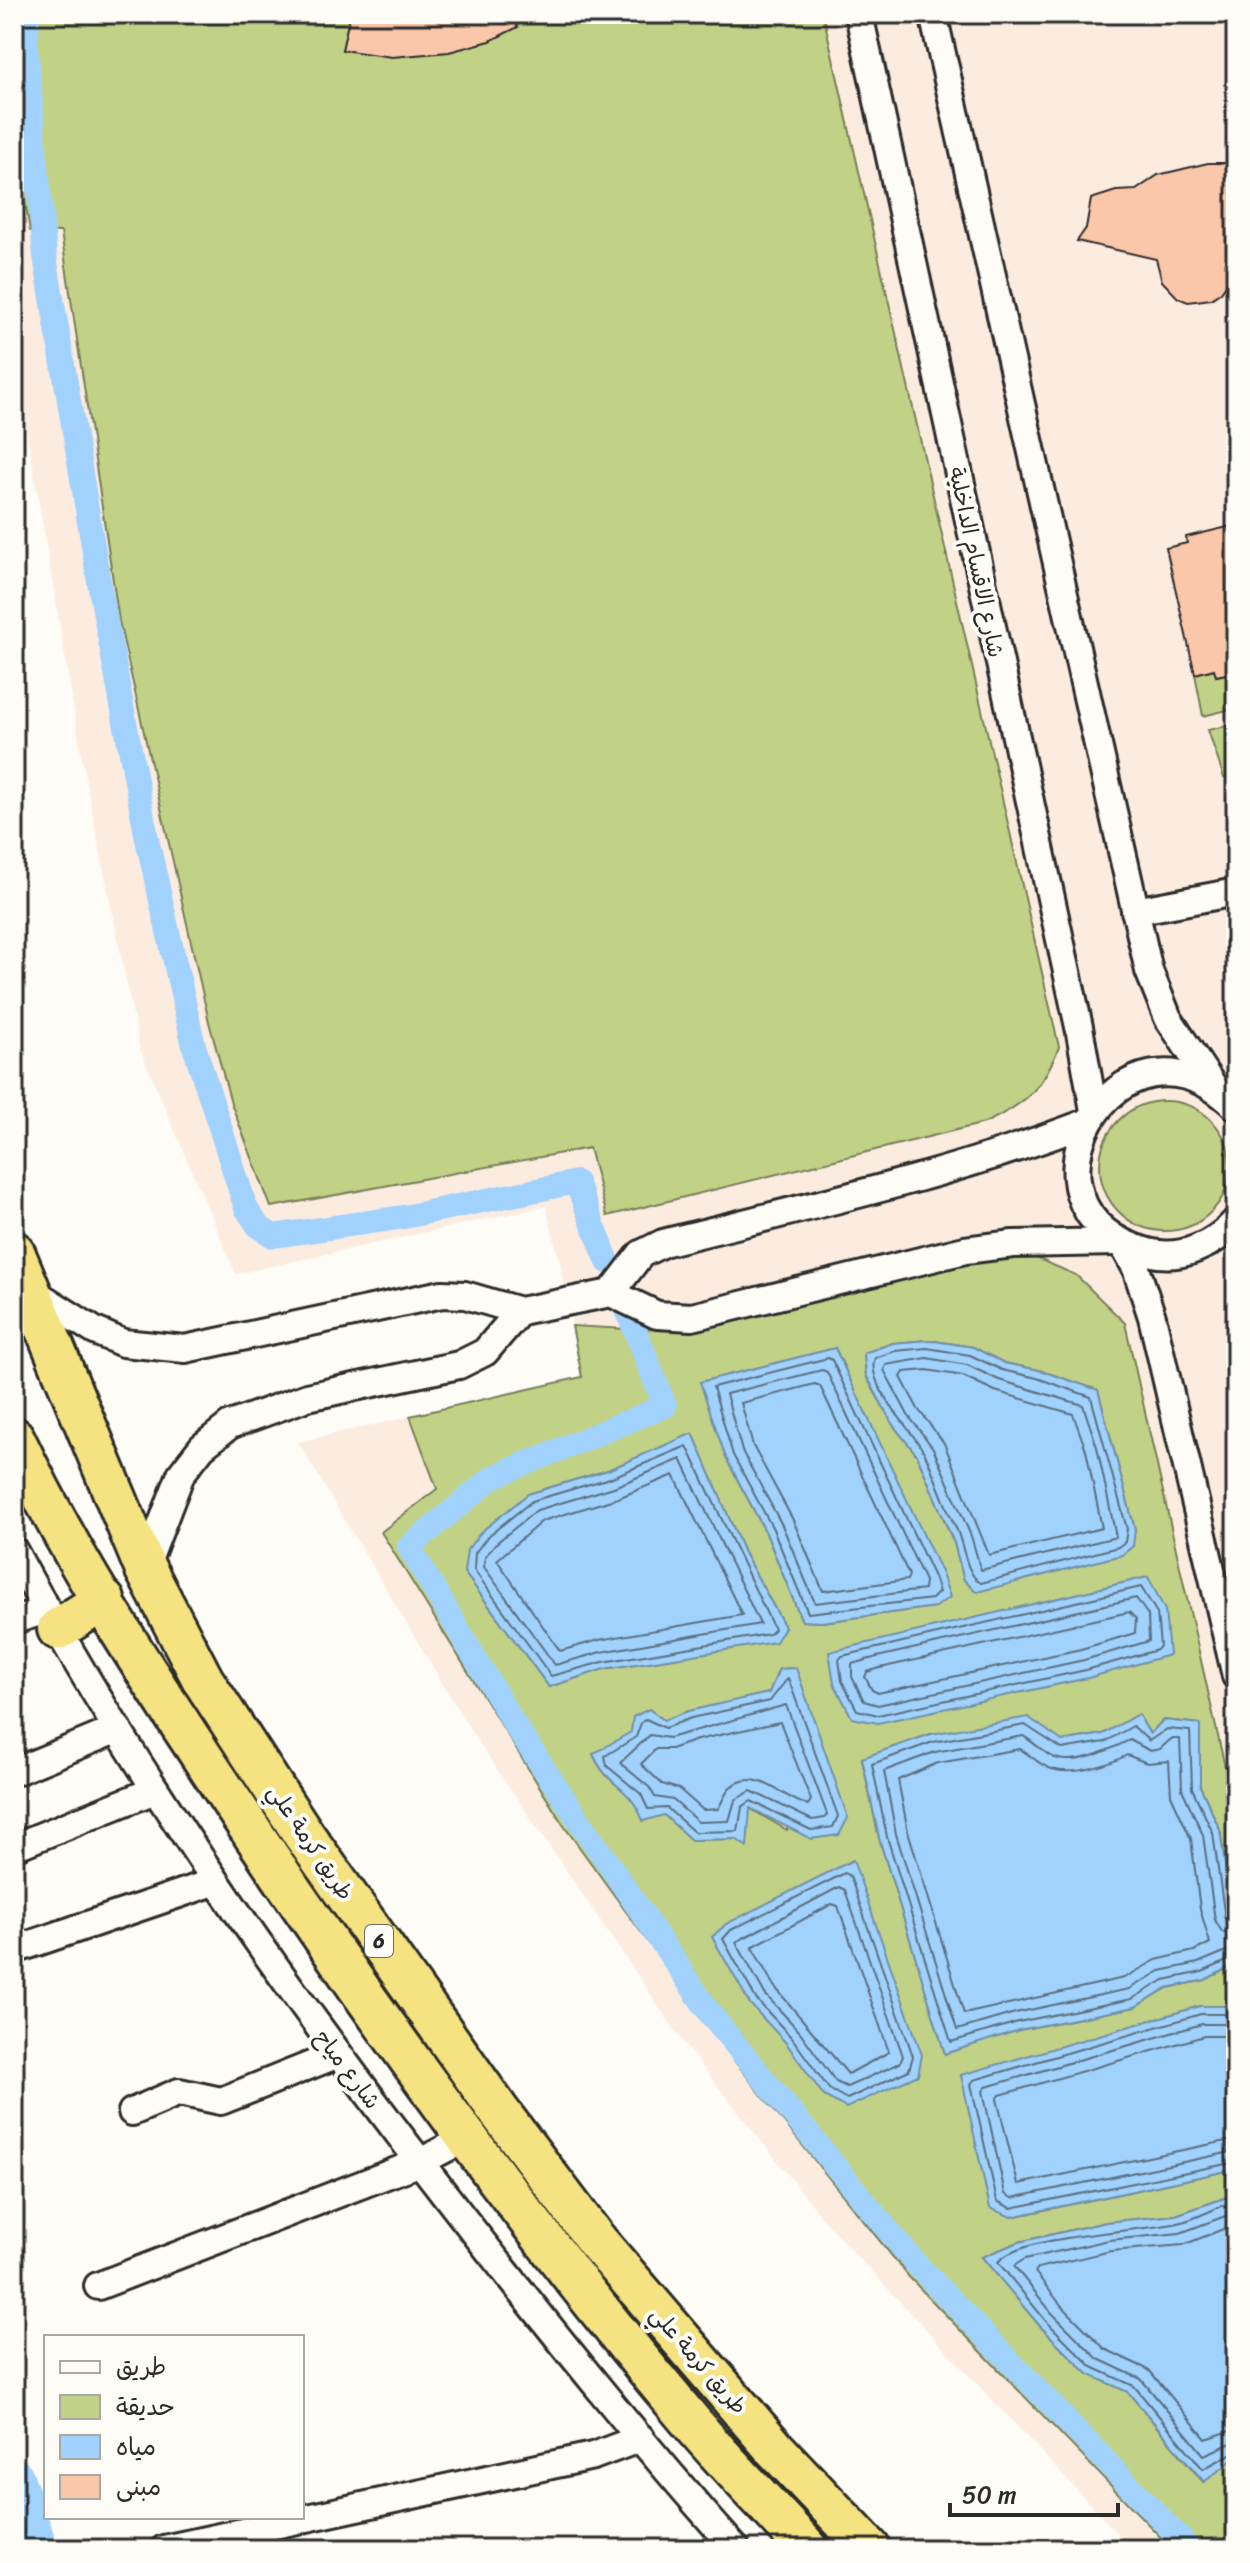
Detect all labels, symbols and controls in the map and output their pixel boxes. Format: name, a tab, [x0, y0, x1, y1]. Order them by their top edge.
street label: شارع الاقسام الداخلية	[937, 463, 1016, 661]
street label: طريق كرمة علي	[257, 1776, 364, 1909]
road number: 6	[365, 1925, 393, 1957]
street label: شارع مياح	[304, 2021, 391, 2118]
street label: طريق كرمة علي	[640, 2297, 757, 2424]
legend	[44, 2335, 304, 2519]
text: طريق	[116, 2346, 166, 2388]
text: حديقة	[116, 2386, 175, 2428]
text: مياه	[116, 2426, 156, 2468]
text: مبنى	[116, 2466, 161, 2508]
scale bar	[950, 2467, 1118, 2517]
text: 50 m	[962, 2474, 1017, 2516]

